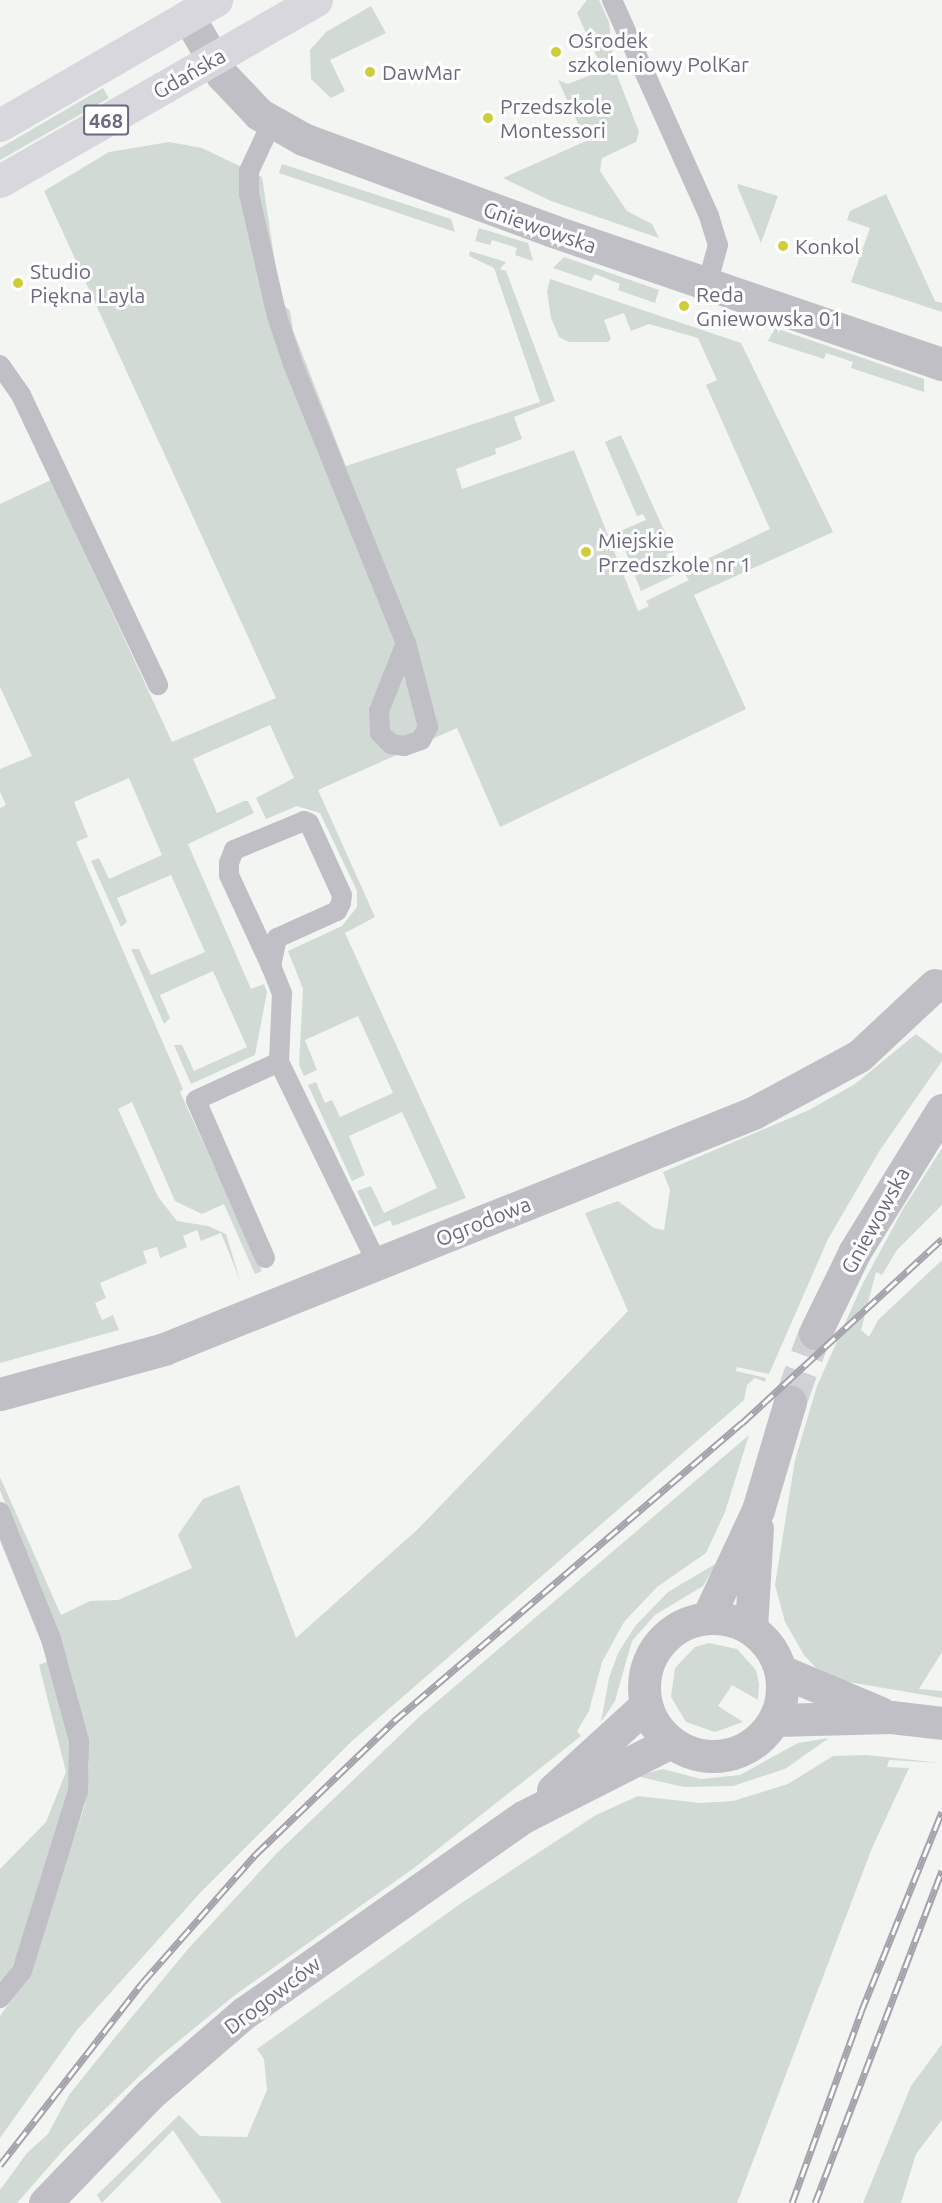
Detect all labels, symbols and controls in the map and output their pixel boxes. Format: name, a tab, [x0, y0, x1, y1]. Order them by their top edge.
place label: Ośrodek szkoleniowy PolKar	[568, 27, 749, 77]
street label: Gdańska	[148, 42, 230, 104]
marker: Ośrodek szkoleniowy PolKar	[549, 45, 563, 59]
place label: DawMar	[382, 59, 461, 85]
marker: DawMar	[363, 65, 377, 79]
place label: Przedszkole Montessori	[500, 93, 612, 143]
road number: 468	[82, 103, 130, 137]
marker: Przedszkole Montessori	[481, 111, 495, 125]
street label: Gniewowska	[480, 196, 600, 258]
place label: Konkol	[795, 233, 860, 259]
marker: Konkol	[776, 239, 790, 253]
place label: Studio Piękna Layla	[30, 258, 145, 308]
marker: Studio Piękna Layla	[11, 276, 25, 290]
place label: Reda Gniewowska 01	[696, 281, 842, 331]
marker: Reda Gniewowska 01	[677, 299, 691, 313]
place label: Miejskie Przedszkole nr 1	[598, 527, 752, 577]
marker: Miejskie Przedszkole nr 1	[579, 545, 593, 559]
street label: Gniewowska	[835, 1162, 915, 1278]
street label: Ogrodowa	[432, 1191, 534, 1251]
street label: Drogowców	[219, 1951, 325, 2039]

